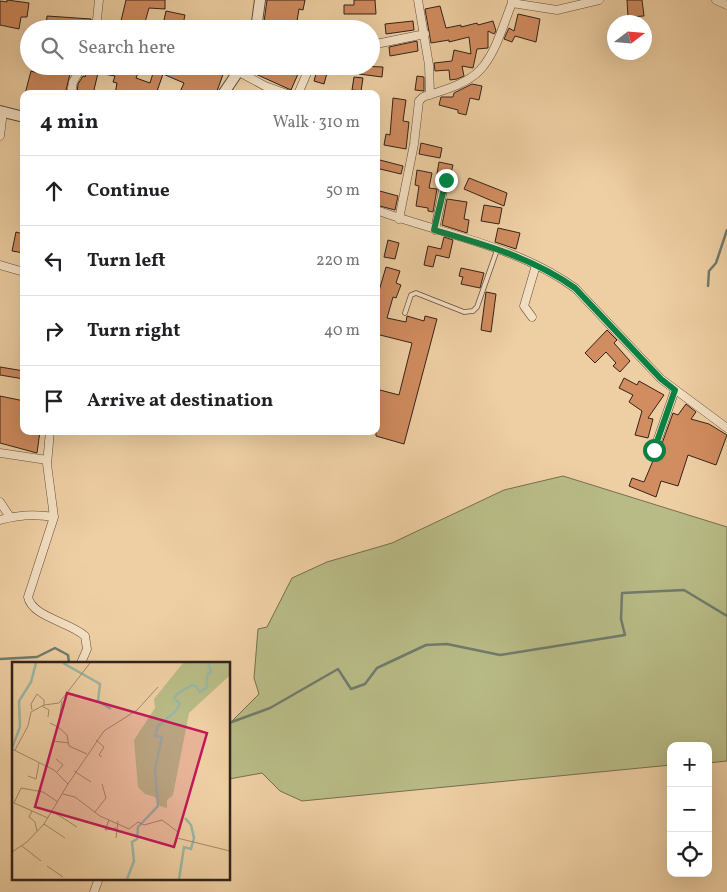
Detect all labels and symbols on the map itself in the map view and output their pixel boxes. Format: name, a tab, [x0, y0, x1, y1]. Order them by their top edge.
north arrow	[607, 15, 652, 60]
route end	[435, 169, 458, 192]
route start	[643, 439, 666, 462]
inset map	[12, 662, 230, 880]

